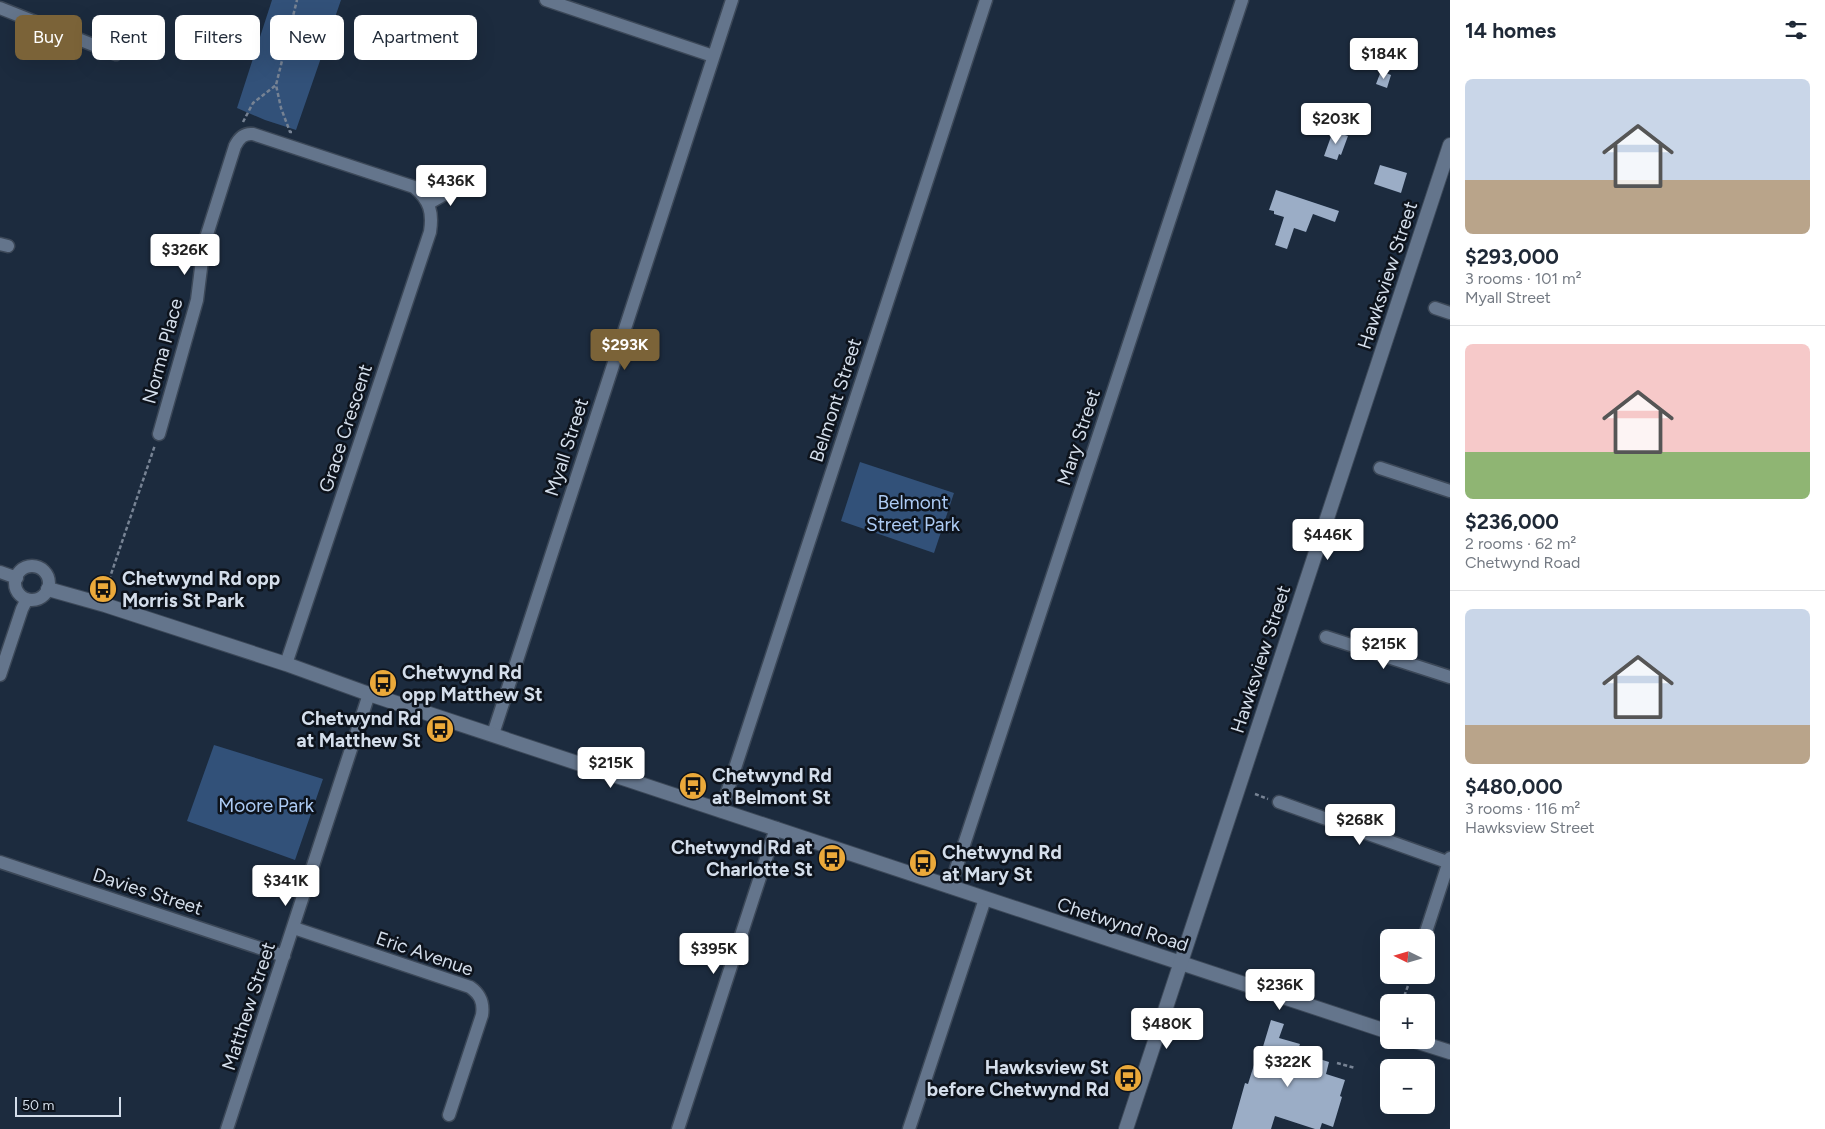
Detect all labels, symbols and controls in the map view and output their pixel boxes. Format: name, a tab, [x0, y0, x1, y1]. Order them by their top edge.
chip: Buy	[15, 15, 82, 60]
chip: Rent	[92, 15, 165, 60]
chip: Filters	[175, 15, 260, 60]
chip: New	[270, 15, 344, 60]
chip: Apartment	[354, 15, 477, 60]
icon: filters	[1782, 16, 1810, 44]
text: 14 homes	[1465, 18, 1556, 43]
pin: $184K	[1349, 38, 1419, 80]
text: $184K	[1361, 44, 1407, 63]
pin: $203K	[1301, 102, 1371, 145]
text: $203K	[1312, 109, 1360, 128]
icon: home	[1593, 111, 1683, 201]
pin: $436K	[416, 164, 486, 207]
text: $436K	[427, 171, 475, 190]
street label: Hawksview Street	[1353, 198, 1422, 352]
pin: $326K	[150, 234, 220, 276]
text: $326K	[162, 240, 208, 259]
text: $293,000	[1465, 244, 1559, 269]
text: 3 rooms · 101 m²	[1465, 269, 1581, 288]
text: Myall Street	[1465, 288, 1551, 307]
street label: Norma Place	[137, 296, 188, 406]
pin: $293K	[590, 328, 660, 371]
text: $293K	[602, 335, 648, 354]
street label: Belmont Street	[805, 335, 866, 465]
street label: Grace Crescent	[314, 361, 377, 495]
icon: home	[1593, 377, 1683, 467]
street label: Mary Street	[1052, 386, 1105, 488]
street label: Myall Street	[540, 395, 593, 499]
park label: Belmont Street Park	[866, 491, 961, 536]
text: $236,000	[1465, 509, 1559, 534]
pin: $446K	[1293, 518, 1363, 561]
text: $446K	[1303, 525, 1353, 544]
text: 2 rooms · 62 m²	[1465, 534, 1576, 553]
text: Chetwynd Road	[1465, 553, 1580, 572]
place label: Chetwynd Rd opp Morris St Park	[122, 567, 280, 612]
bus stop icon: Chetwynd Rd opp Morris St Park	[88, 574, 118, 604]
street label: Hawksview Street	[1226, 582, 1295, 736]
pin: $215K	[1349, 628, 1419, 670]
text: $215K	[1362, 634, 1406, 653]
icon: home	[1593, 642, 1683, 732]
place label: Chetwynd Rd opp Matthew St	[402, 661, 543, 706]
bus stop icon: Chetwynd Rd opp Matthew St	[368, 668, 398, 698]
place label: Chetwynd Rd at Matthew St	[297, 707, 421, 752]
bus stop icon: Chetwynd Rd at Matthew St	[425, 714, 455, 744]
pin: $215K	[576, 746, 646, 789]
text: $215K	[589, 753, 633, 772]
place label: Chetwynd Rd at Belmont St	[712, 764, 832, 809]
bus stop icon: Chetwynd Rd at Belmont St	[678, 771, 708, 801]
text: $480,000	[1465, 774, 1563, 799]
park label: Moore Park	[218, 794, 315, 817]
text: 3 rooms · 116 m²	[1465, 799, 1580, 818]
pin: $268K	[1325, 804, 1395, 846]
text: $268K	[1336, 810, 1384, 829]
text: Hawksview Street	[1465, 818, 1595, 837]
place label: Chetwynd Rd at Charlotte St	[671, 836, 813, 881]
place label: Chetwynd Rd at Mary St	[942, 841, 1062, 886]
bus stop icon: Chetwynd Rd at Charlotte St	[817, 843, 847, 873]
bus stop icon: Chetwynd Rd at Mary St	[908, 848, 938, 878]
street label: Davies Street	[90, 863, 206, 920]
pin: $341K	[251, 864, 321, 907]
text: $341K	[263, 871, 309, 890]
street label: Chetwynd Road	[1054, 892, 1192, 957]
street label: Eric Avenue	[373, 926, 476, 981]
north arrow	[1380, 929, 1435, 984]
map controls	[1380, 929, 1435, 1114]
pin: $395K	[679, 932, 749, 975]
street label: Matthew Street	[217, 939, 280, 1073]
text: $395K	[691, 939, 738, 958]
pin: $236K	[1245, 968, 1315, 1011]
text: $236K	[1257, 975, 1303, 994]
button: +	[1380, 994, 1435, 1049]
pin: $480K	[1132, 1008, 1202, 1050]
text: $480K	[1142, 1014, 1192, 1033]
pin: $322K	[1253, 1046, 1323, 1088]
text: $322K	[1265, 1052, 1311, 1071]
place label: Hawksview St before Chetwynd Rd	[927, 1056, 1109, 1101]
button: −	[1380, 1059, 1435, 1114]
bus stop icon: Hawksview St before Chetwynd Rd	[1113, 1063, 1143, 1093]
scale bar	[15, 1094, 121, 1117]
text: 50 m	[22, 1097, 54, 1114]

